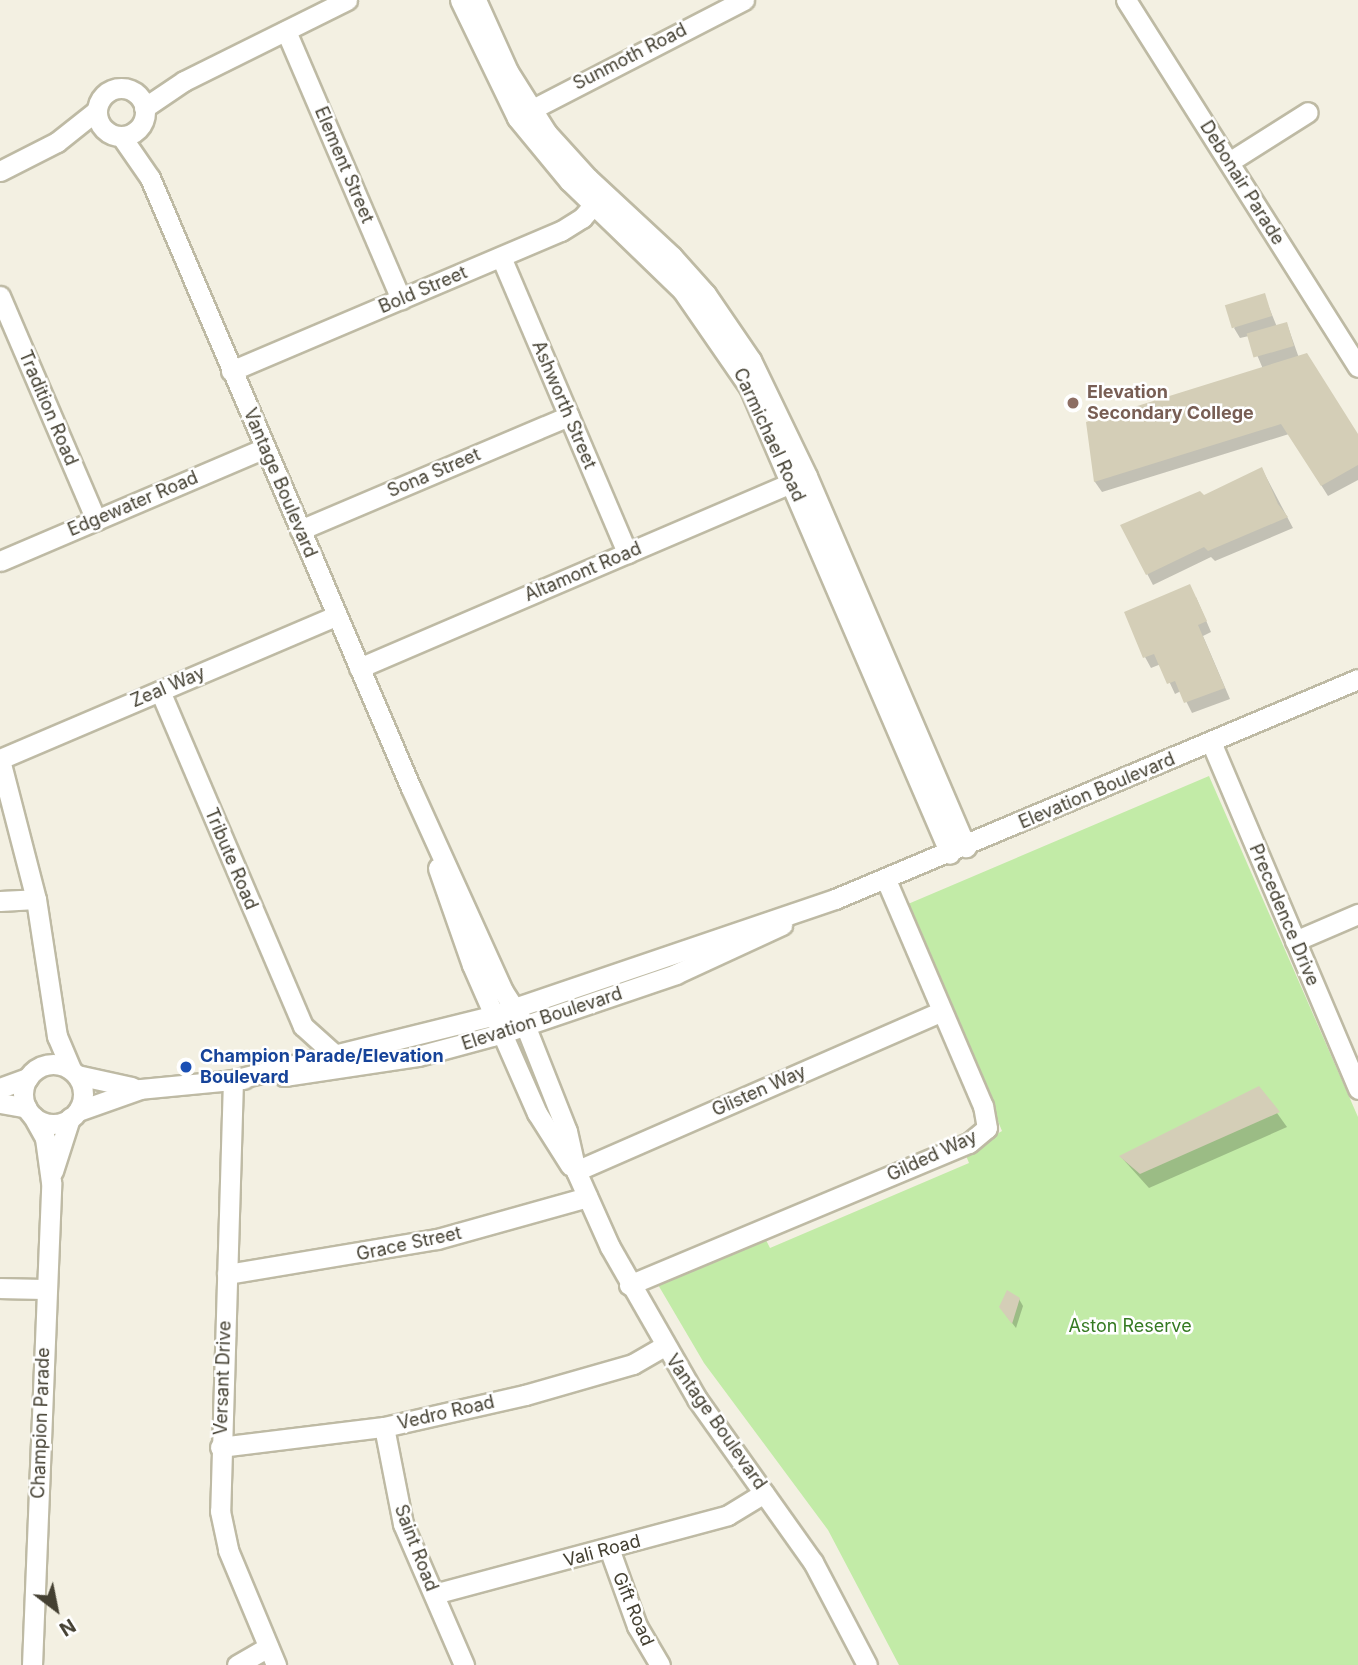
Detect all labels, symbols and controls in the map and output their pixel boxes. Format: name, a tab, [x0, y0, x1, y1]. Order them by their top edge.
street label: Sunmoth Road	[570, 19, 690, 95]
street label: Element Street	[310, 104, 378, 226]
street label: Debonair Parade	[1195, 117, 1289, 249]
street label: Bold Street	[376, 262, 470, 318]
street label: Ashworth Street	[527, 338, 601, 472]
street label: Tradition Road	[14, 347, 82, 469]
street label: Carmichael Road	[729, 365, 809, 505]
place label: Elevation Secondary College	[1087, 382, 1254, 424]
marker: Elevation Secondary College	[1065, 395, 1081, 411]
street label: Vantage Boulevard	[239, 405, 321, 561]
street label: Sona Street	[384, 444, 484, 502]
street label: Edgewater Road	[65, 467, 201, 541]
street label: Altamont Road	[521, 538, 645, 606]
street label: Zeal Way	[128, 662, 208, 712]
street label: Elevation Boulevard	[1016, 748, 1178, 834]
street label: Tribute Road	[200, 805, 262, 913]
street label: Precedence Drive	[1244, 841, 1324, 989]
street label: Elevation Boulevard	[459, 983, 625, 1055]
place label: Champion Parade/Elevation Boulevard	[200, 1046, 444, 1088]
marker: Champion Parade/Elevation Boulevard	[178, 1059, 194, 1075]
street label: Glisten Way	[709, 1061, 809, 1121]
street label: Gilded Way	[884, 1126, 980, 1186]
street label: Grace Street	[354, 1222, 464, 1266]
park label: Aston Reserve	[1068, 1315, 1192, 1337]
street label: Versant Drive	[210, 1320, 236, 1436]
street label: Champion Parade	[28, 1347, 54, 1499]
street label: Vantage Boulevard	[661, 1350, 771, 1494]
street label: Vedro Road	[395, 1391, 497, 1435]
street label: Saint Road	[390, 1502, 442, 1594]
street label: Vali Road	[561, 1530, 643, 1572]
street label: Gift Road	[608, 1569, 658, 1649]
north arrow	[21, 1574, 91, 1644]
text: N	[55, 1614, 80, 1641]

